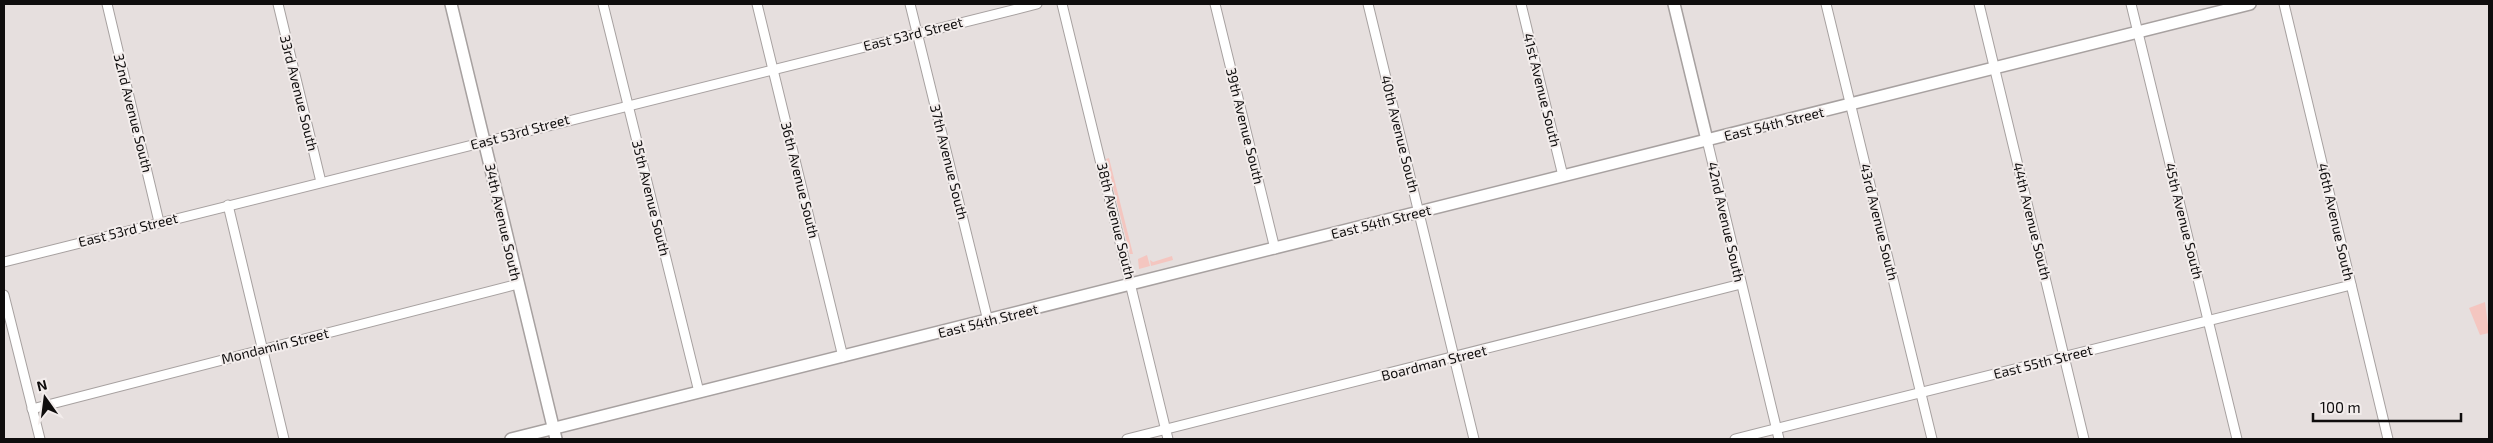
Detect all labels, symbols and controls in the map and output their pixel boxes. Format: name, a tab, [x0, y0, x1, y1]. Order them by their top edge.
street label: East 53rd Street	[861, 13, 964, 54]
street label: 41st Avenue South	[1520, 31, 1565, 149]
street label: 33rd Avenue South	[277, 33, 322, 153]
street label: 32nd Avenue South	[110, 52, 156, 174]
street label: 39th Avenue South	[1223, 66, 1268, 186]
street label: 40th Avenue South	[1378, 73, 1423, 194]
street label: 37th Avenue South	[927, 102, 972, 221]
street label: East 54th Street	[1722, 103, 1826, 144]
street label: East 53rd Street	[468, 110, 571, 153]
street label: 36th Avenue South	[778, 120, 823, 240]
street label: 35th Avenue South	[629, 138, 674, 258]
street label: 42nd Avenue South	[1704, 160, 1749, 284]
street label: 44th Avenue South	[2010, 160, 2055, 282]
street label: 38th Avenue South	[1094, 161, 1139, 281]
street label: 45th Avenue South	[2162, 161, 2207, 281]
street label: 46th Avenue South	[2315, 161, 2358, 282]
street label: 34th Avenue South	[482, 162, 525, 282]
street label: 43rd Avenue South	[1857, 162, 1902, 282]
street label: East 54th Street	[1329, 201, 1433, 242]
street label: East 53rd Street	[76, 209, 179, 250]
street label: East 54th Street	[936, 300, 1040, 341]
street label: Mondamin Street	[219, 324, 330, 367]
street label: Boardman Street	[1379, 341, 1488, 384]
street label: East 55th Street	[1992, 341, 2094, 382]
north arrow	[20, 373, 70, 423]
text: N	[35, 375, 49, 394]
scale bar	[2313, 390, 2460, 422]
text: 100 m	[2320, 398, 2361, 416]

